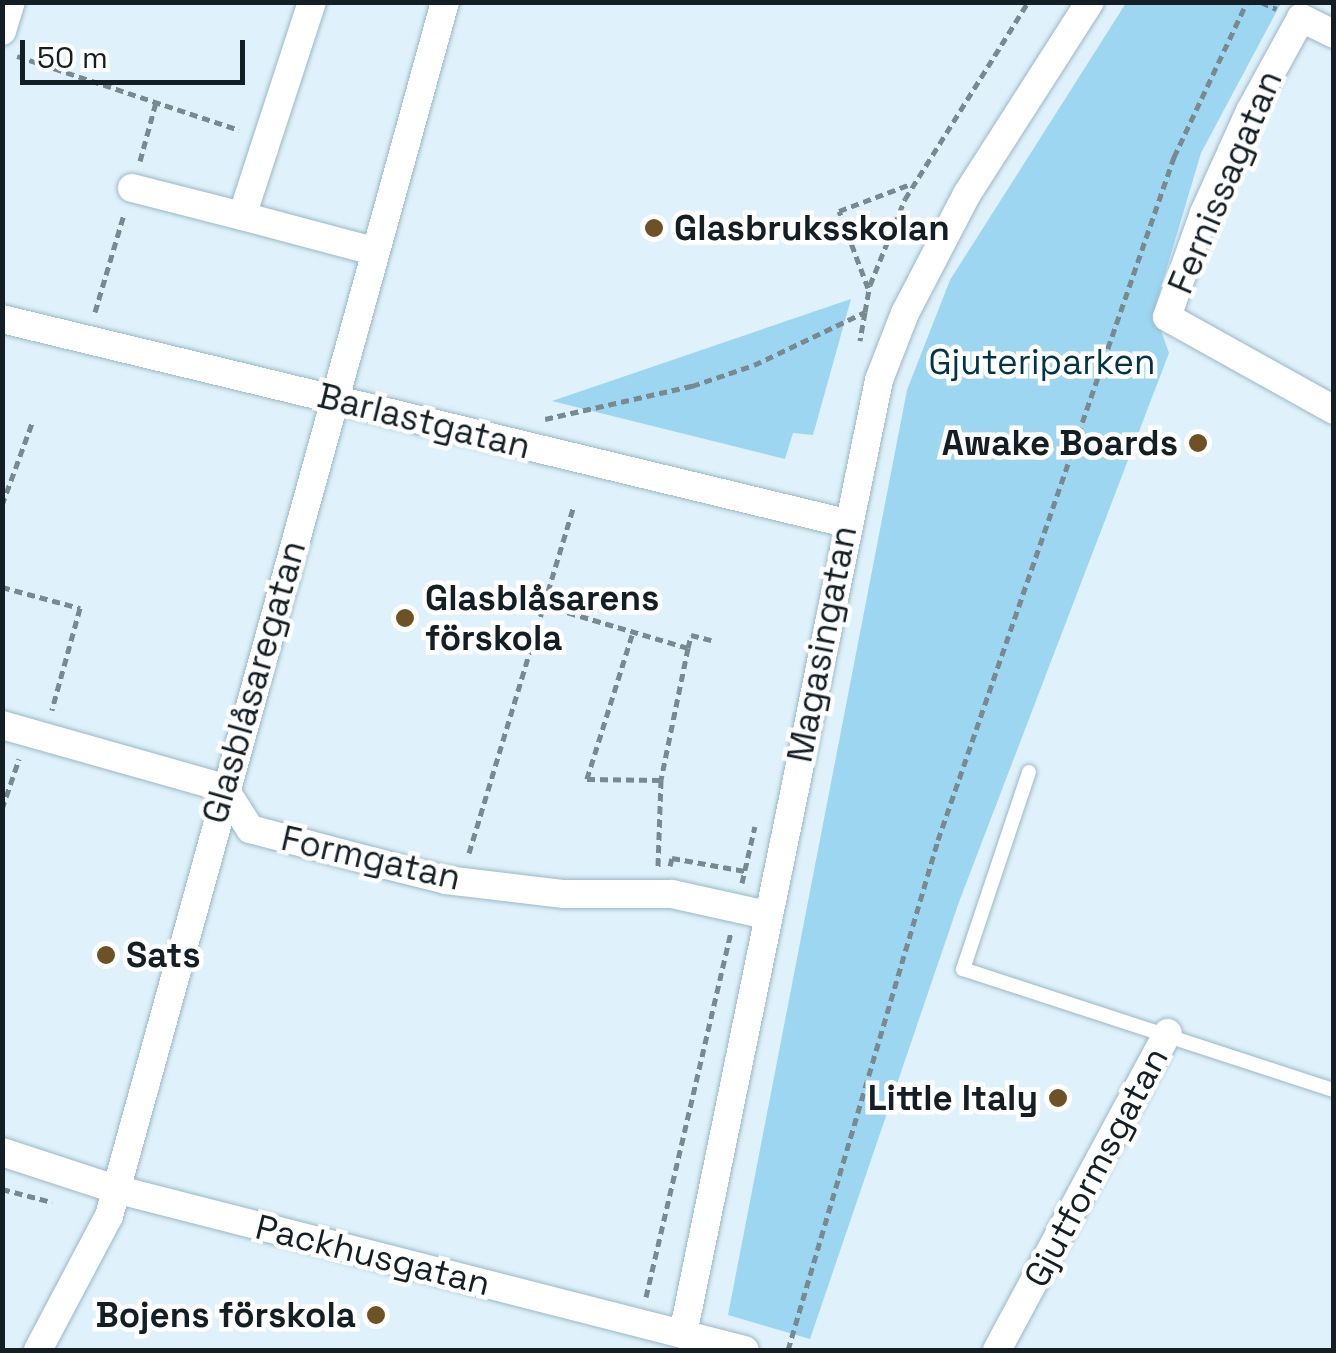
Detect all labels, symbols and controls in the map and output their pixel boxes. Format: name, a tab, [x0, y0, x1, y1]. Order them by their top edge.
scale bar	[25, 20, 250, 82]
text: 50 m	[37, 38, 108, 77]
street label: Fernissagatan	[1159, 64, 1291, 300]
place label: Glasbruksskolan	[674, 207, 950, 249]
marker: Glasbruksskolan	[643, 217, 665, 239]
park label: Gjuteriparken	[928, 341, 1156, 383]
street label: Barlastgatan	[313, 374, 535, 468]
place label: Awake Boards	[942, 422, 1178, 464]
marker: Awake Boards	[1187, 432, 1209, 454]
street label: Magasingatan	[778, 522, 866, 766]
street label: Glasblåsaregatan	[194, 536, 314, 828]
place label: Glasblåsarens förskola	[425, 577, 659, 659]
marker: Glasblåsarens förskola	[394, 607, 416, 629]
street label: Formgatan	[277, 817, 465, 899]
place label: Sats	[126, 934, 200, 976]
marker: Sats	[95, 944, 117, 966]
street label: Gjutformsgatan	[1015, 1040, 1177, 1294]
place label: Little Italy	[868, 1077, 1038, 1119]
marker: Little Italy	[1047, 1087, 1069, 1109]
street label: Packhusgatan	[251, 1206, 495, 1304]
place label: Bojens förskola	[95, 1294, 356, 1336]
marker: Bojens förskola	[365, 1304, 387, 1326]

